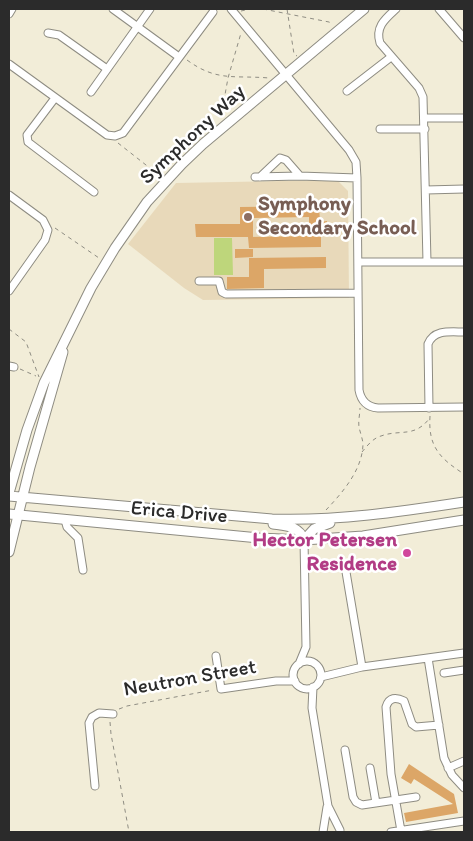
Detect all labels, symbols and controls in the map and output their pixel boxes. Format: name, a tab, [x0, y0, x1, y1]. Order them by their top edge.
street label: Symphony Way	[135, 80, 251, 190]
place label: Symphony Secondary School	[258, 192, 417, 242]
marker: Symphony Secondary School	[242, 211, 254, 223]
street label: Erica Drive	[130, 496, 228, 530]
place label: Hector Petersen Residence	[252, 528, 397, 578]
marker: Hector Petersen Residence	[401, 547, 413, 559]
street label: Neutron Street	[122, 655, 258, 703]

